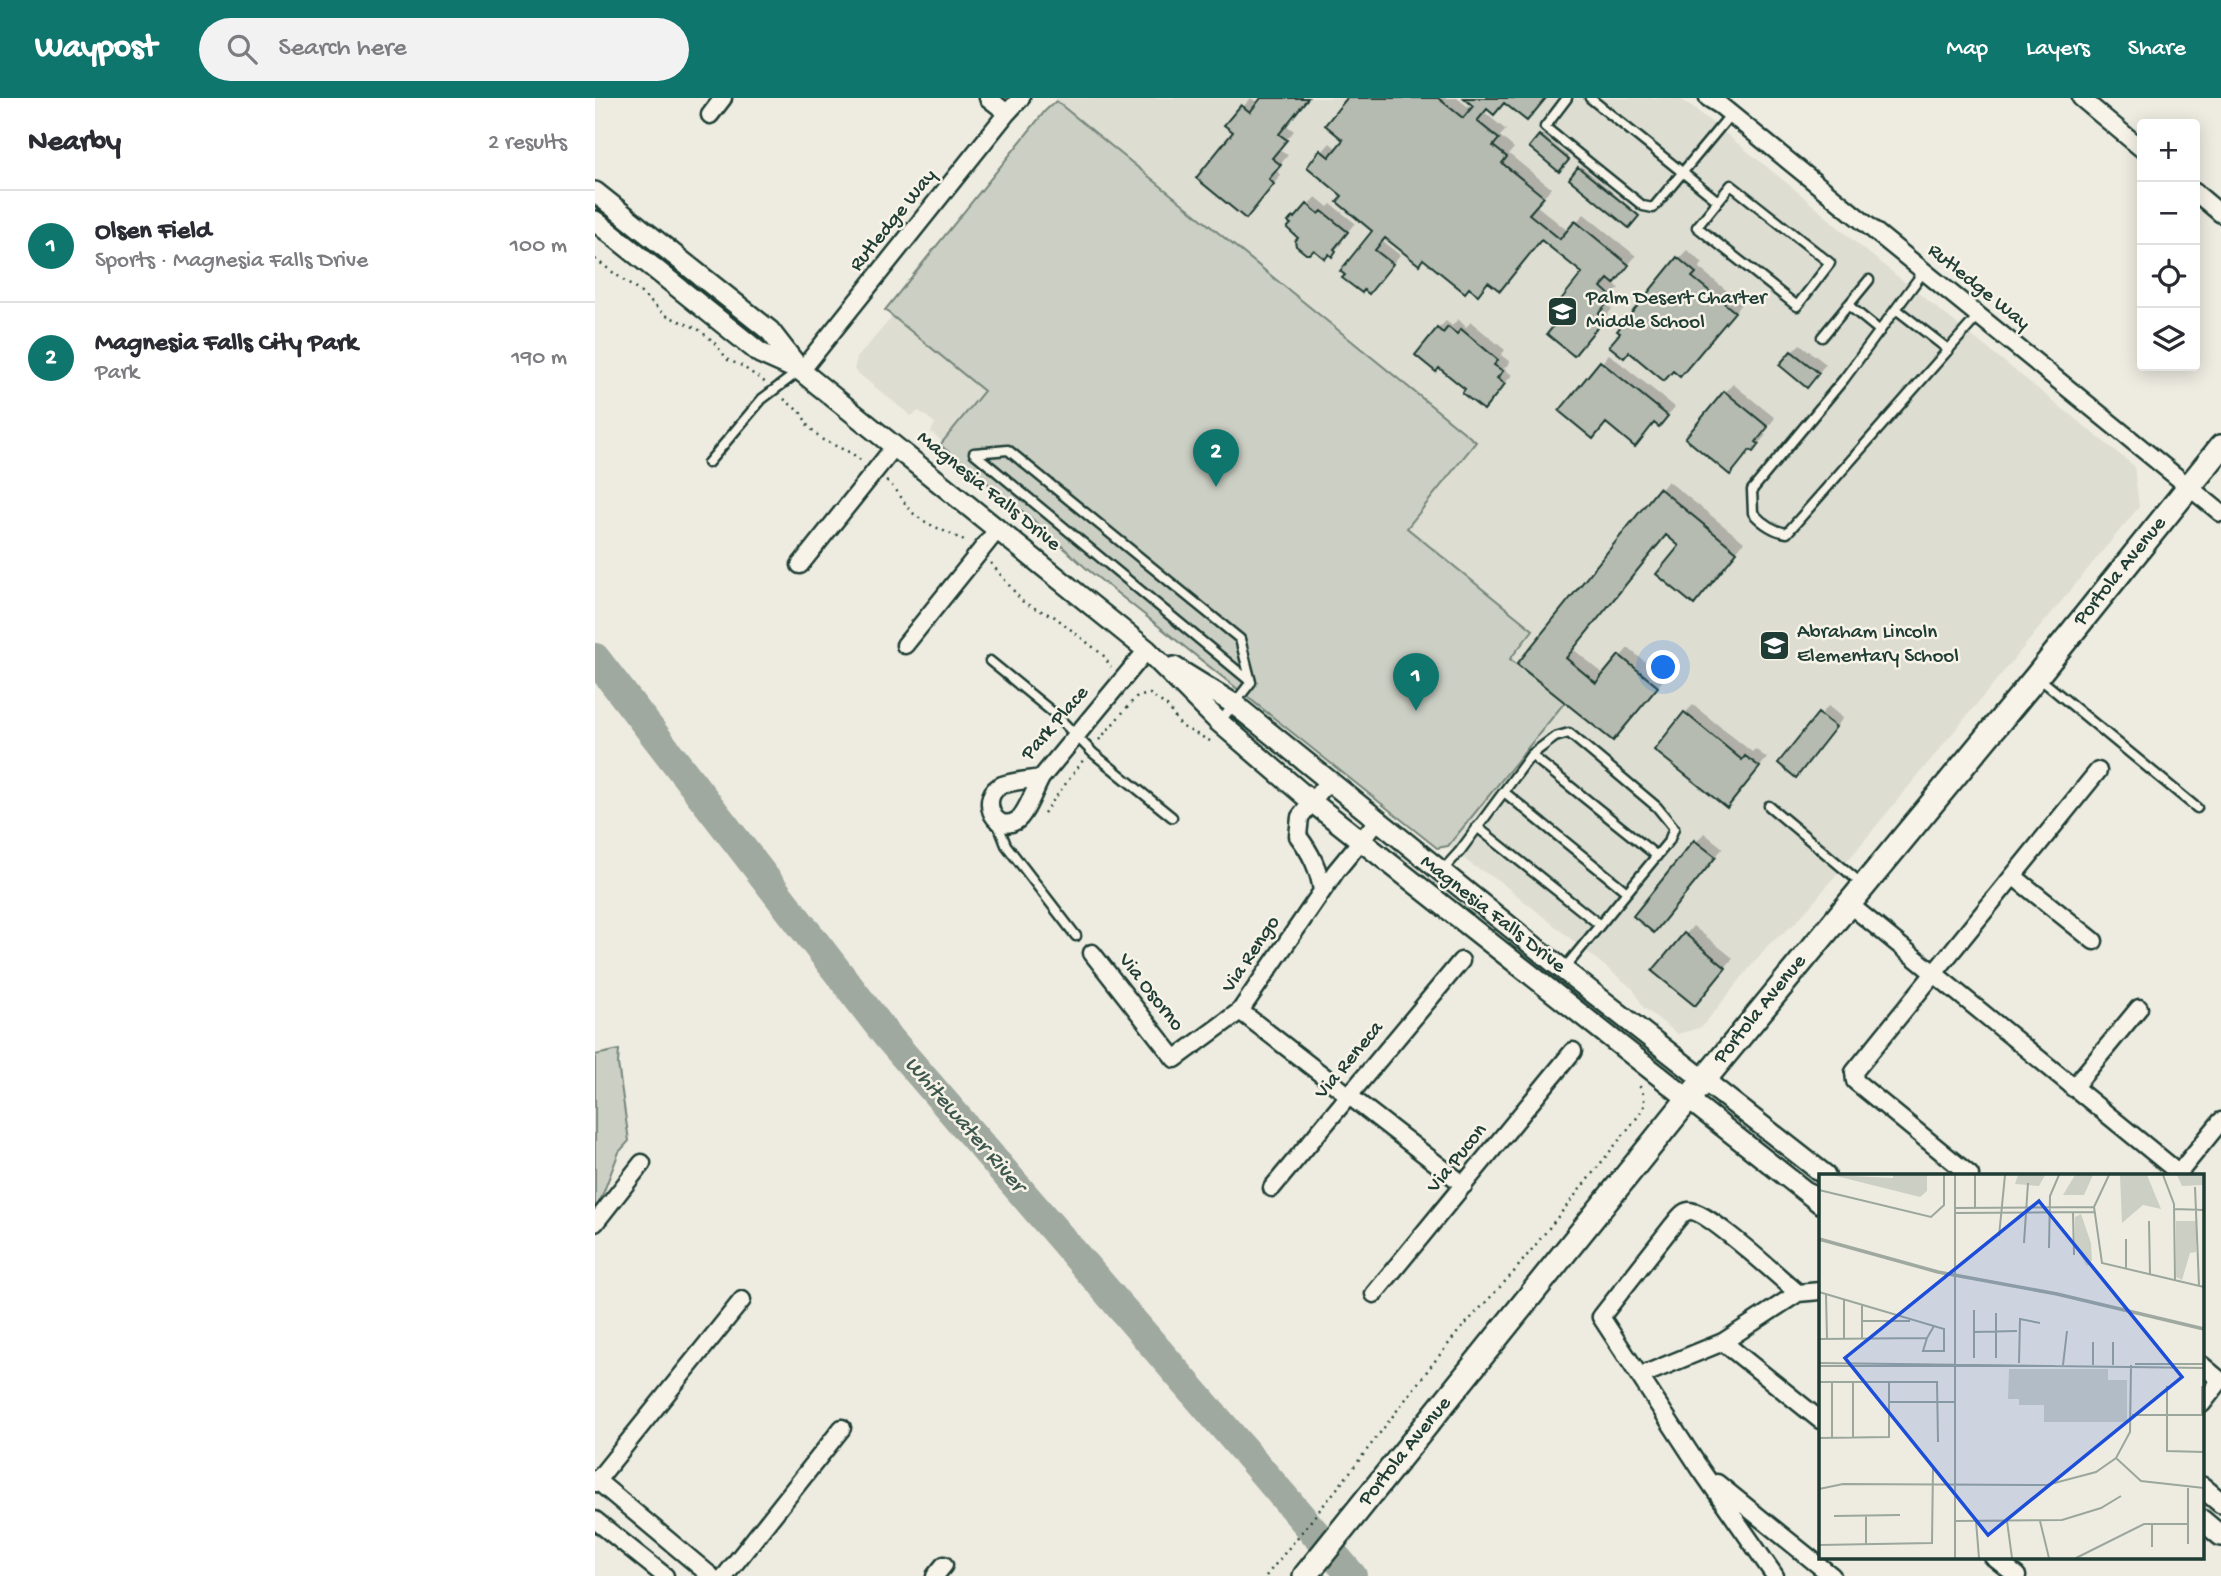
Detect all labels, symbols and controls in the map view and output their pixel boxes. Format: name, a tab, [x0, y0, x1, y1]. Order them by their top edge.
search box	[199, 18, 689, 81]
text: Waypost	[35, 30, 157, 68]
icon: search	[223, 30, 261, 68]
text: Search here	[279, 34, 407, 65]
text: Map	[1946, 35, 1988, 64]
text: Layers	[2026, 35, 2090, 64]
text: Share	[2128, 35, 2186, 64]
map controls	[2137, 119, 2200, 371]
button: +	[2137, 119, 2200, 182]
text: Nearby	[28, 126, 121, 161]
text: 2 results	[488, 130, 567, 157]
street label: Rutledge Way	[845, 165, 943, 277]
button: −	[2137, 182, 2200, 245]
text: Olsen Field	[95, 217, 211, 248]
text: 1	[46, 233, 56, 260]
text: 100 m	[510, 233, 567, 260]
street label: Rutledge Way	[1922, 239, 2034, 337]
button: locate	[2137, 245, 2200, 308]
text: Sports · Magnesia Falls Drive	[95, 248, 368, 275]
place label: Palm Desert Charter Middle School	[1585, 287, 1768, 336]
school or university icon: Palm Desert Charter Middle School	[1546, 294, 1580, 328]
button: layers	[2137, 308, 2200, 371]
text: Magnesia Falls City Park	[95, 329, 358, 360]
text: 2	[45, 345, 57, 372]
text: 190 m	[511, 345, 567, 372]
text: Park	[95, 360, 139, 387]
street label: Magnesia Falls Drive	[911, 426, 1066, 558]
pin: 2	[1193, 429, 1239, 487]
street label: Portola Avenue	[2069, 511, 2174, 633]
place label: Abraham Lincoln Elementary School	[1797, 621, 1959, 670]
school or university icon: Abraham Lincoln Elementary School	[1757, 628, 1791, 662]
your location	[1646, 650, 1680, 684]
pin: 1	[1393, 653, 1439, 711]
street label: Park Place	[1016, 681, 1096, 767]
street label: Magnesia Falls Drive	[1414, 850, 1571, 980]
street label: Via Rengo	[1217, 912, 1287, 999]
street label: Via Osorno	[1111, 948, 1188, 1037]
street label: Portola Avenue	[1709, 949, 1814, 1071]
street label: Via Reneca	[1309, 1016, 1391, 1106]
water label: Whitewater River	[898, 1052, 1033, 1202]
street label: Via Pucon	[1422, 1119, 1494, 1200]
inset map	[1819, 1174, 2203, 1558]
street label: Portola Avenue	[1354, 1391, 1459, 1513]

